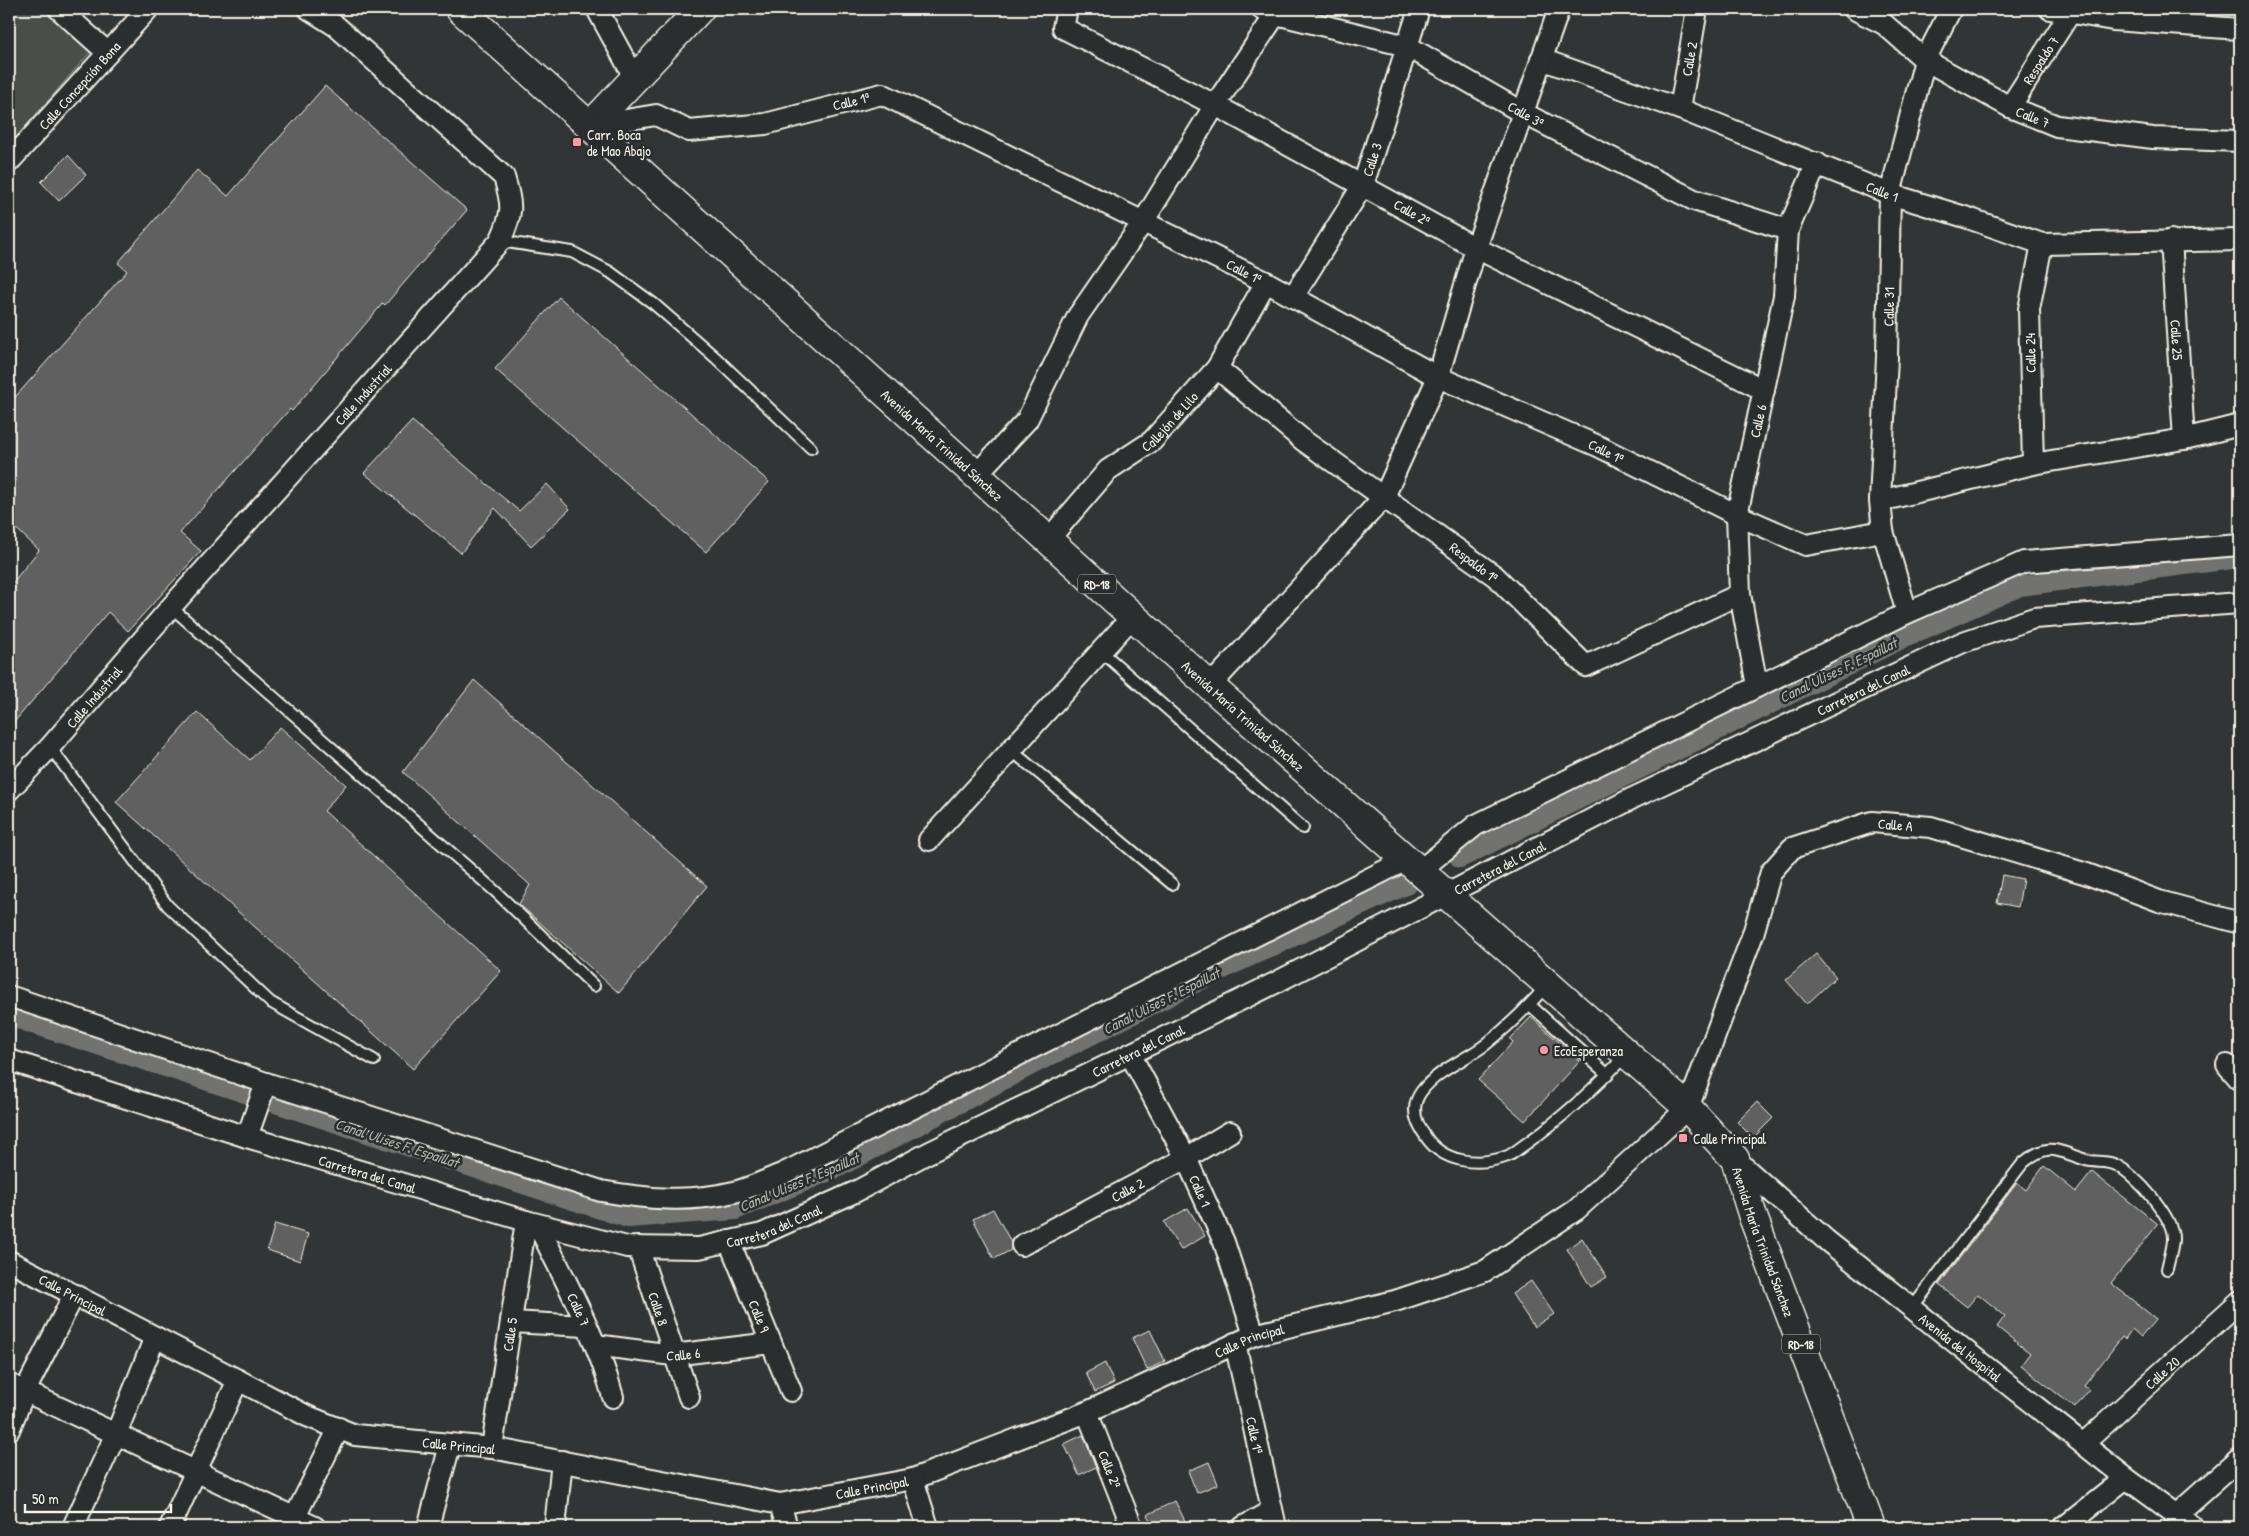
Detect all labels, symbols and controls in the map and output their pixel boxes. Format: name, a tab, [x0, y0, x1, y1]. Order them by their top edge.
street label: Respaldo 7	[2018, 32, 2063, 88]
street label: Calle Concepción Bona	[34, 36, 124, 133]
street label: Calle 2	[1676, 40, 1701, 77]
street label: Calle 1ª	[831, 87, 871, 115]
street label: Calle 3ª	[1505, 96, 1547, 132]
street label: Calle 7	[2013, 101, 2053, 132]
place label: Carr. Boca de Mao Abajo	[587, 125, 651, 161]
marker: Carr. Boca de Mao Abajo	[571, 136, 583, 148]
street label: Calle 3	[1357, 140, 1385, 179]
street label: Calle 1	[1863, 176, 1901, 206]
street label: Calle 2ª	[1391, 194, 1433, 230]
street label: Calle 1ª	[1223, 254, 1265, 288]
street label: Calle 31	[1878, 287, 1898, 327]
street label: Calle 25	[2167, 319, 2188, 361]
street label: Calle 24	[2020, 333, 2040, 373]
street label: Calle Industrial	[330, 359, 395, 429]
street label: Avenida María Trinidad Sánchez	[877, 384, 1008, 505]
street label: Callejón de Lilo	[1137, 387, 1202, 455]
street label: Calle 6	[1744, 402, 1770, 439]
street label: Calle 1ª	[1585, 434, 1627, 468]
street label: Respaldo 1ª	[1445, 538, 1502, 587]
road number: RD-18	[1078, 574, 1116, 594]
water label: Canal Ulises F. Espaillat	[1776, 631, 1903, 708]
street label: Avenida María Trinidad Sánchez	[1178, 656, 1309, 775]
street label: Carretera del Canal	[1813, 659, 1913, 719]
street label: Calle Industrial	[61, 661, 126, 732]
street label: Calle A	[1877, 813, 1914, 835]
street label: Carretera del Canal	[1450, 835, 1549, 899]
water label: Canal Ulises F. Espaillat	[1099, 961, 1226, 1040]
street label: Carretera del Canal	[1089, 1019, 1188, 1081]
place label: EcoEsperanza	[1554, 1041, 1624, 1061]
marker: EcoEsperanza	[1538, 1044, 1550, 1056]
water label: Canal Ulises F. Espaillat	[333, 1113, 464, 1174]
place label: Calle Principal	[1693, 1129, 1767, 1149]
marker: Calle Principal	[1677, 1132, 1689, 1144]
water label: Canal Ulises F. Espaillat	[736, 1146, 865, 1217]
street label: Carretera del Canal	[316, 1150, 419, 1197]
street label: Avenida María Trinidad Sánchez	[1728, 1164, 1800, 1319]
street label: Calle 1	[1185, 1172, 1216, 1210]
street label: Calle 2	[1107, 1173, 1147, 1206]
street label: Carretera del Canal	[724, 1199, 825, 1251]
street label: Calle Principal	[36, 1269, 110, 1320]
street label: Calle 7	[563, 1289, 596, 1329]
street label: Calle 8	[644, 1289, 673, 1328]
street label: Calle 9	[745, 1297, 775, 1335]
street label: Avenida del Hospital	[1916, 1308, 2006, 1386]
street label: Calle 5	[497, 1316, 521, 1352]
street label: Calle Principal	[1211, 1319, 1286, 1362]
road number: RD-18	[1782, 1335, 1820, 1354]
street label: Calle 6	[665, 1342, 702, 1365]
street label: Calle 20	[2140, 1352, 2183, 1393]
street label: Calle 1ª	[1242, 1415, 1268, 1455]
street label: Calle Principal	[422, 1432, 498, 1458]
street label: Calle 2ª	[1094, 1448, 1126, 1490]
street label: Calle Principal	[834, 1471, 910, 1503]
scale bar	[25, 1481, 171, 1513]
text: 50 m	[32, 1488, 59, 1509]

